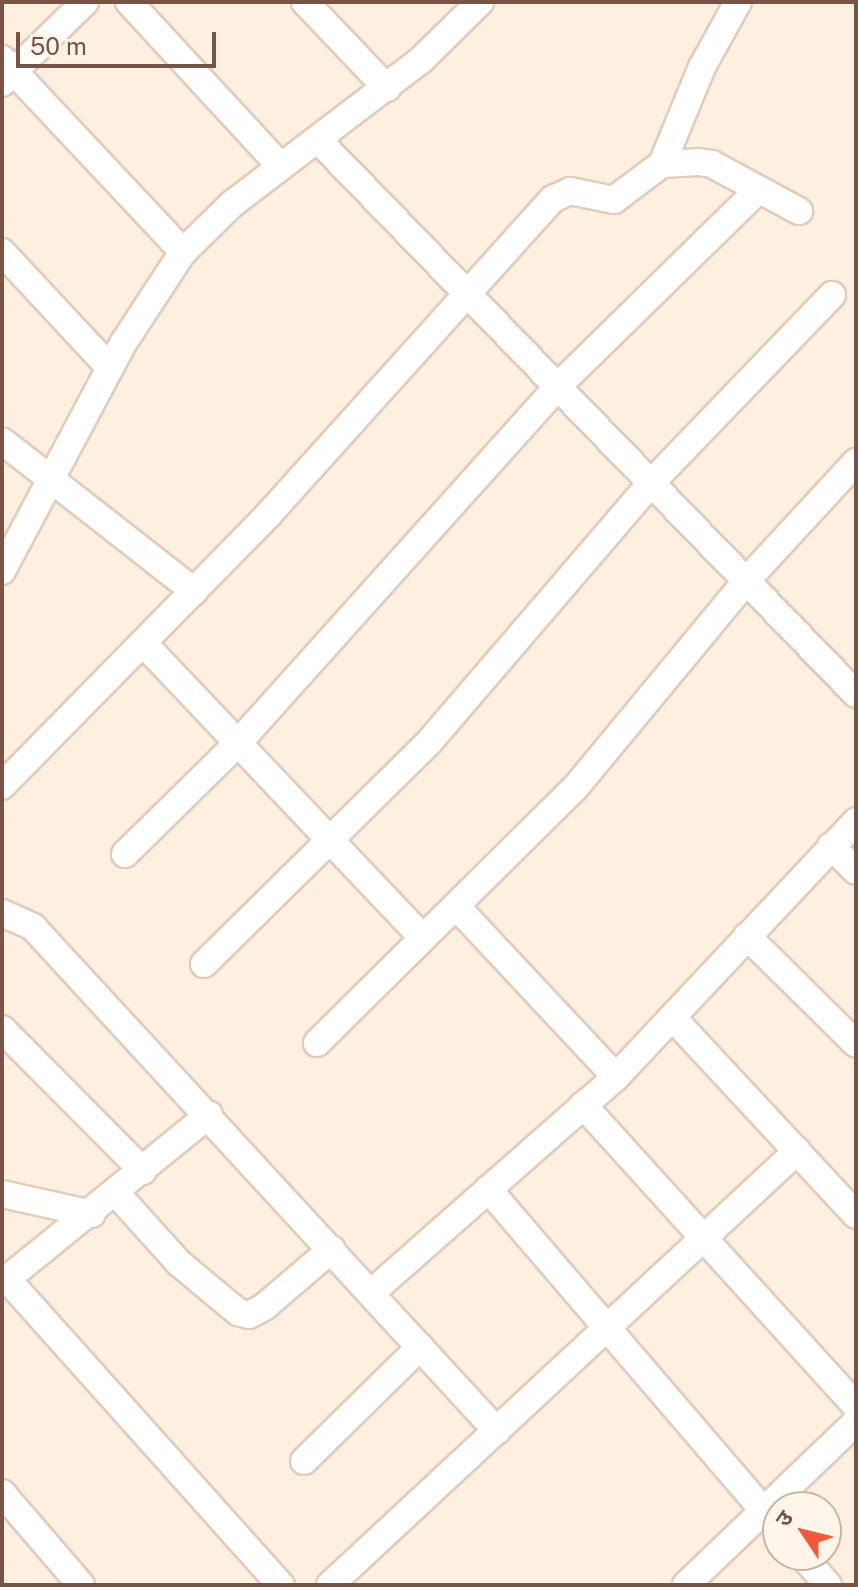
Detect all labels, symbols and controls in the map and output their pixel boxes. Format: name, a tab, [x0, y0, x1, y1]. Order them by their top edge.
scale bar	[20, 16, 220, 66]
text: 50 m	[30, 32, 87, 60]
north arrow	[762, 1491, 842, 1571]
text: उ	[770, 1506, 798, 1531]

